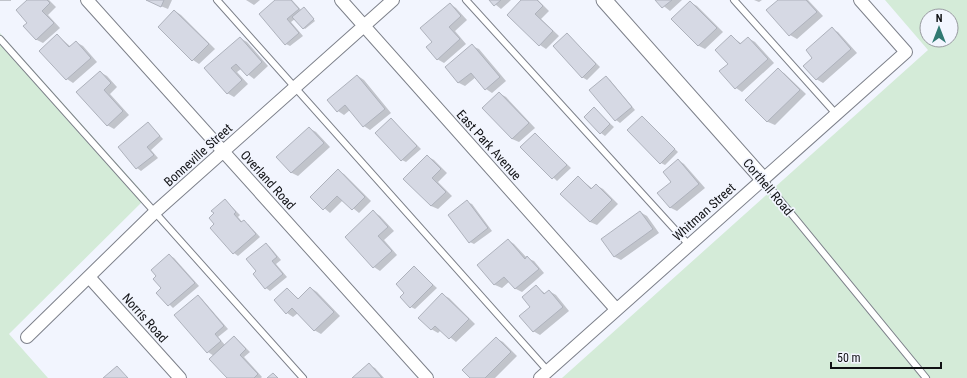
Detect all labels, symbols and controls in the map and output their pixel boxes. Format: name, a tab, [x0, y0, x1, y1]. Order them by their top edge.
north arrow	[919, 8, 959, 48]
text: N	[936, 12, 943, 25]
street label: East Park Avenue	[454, 107, 524, 183]
street label: Bonneville Street	[161, 120, 235, 189]
street label: Overland Road	[238, 147, 298, 213]
street label: Corthell Road	[740, 156, 796, 218]
street label: Whitman Street	[670, 180, 738, 244]
street label: Norris Road	[119, 291, 171, 345]
scale bar	[831, 344, 941, 370]
text: 50 m	[837, 351, 861, 365]

